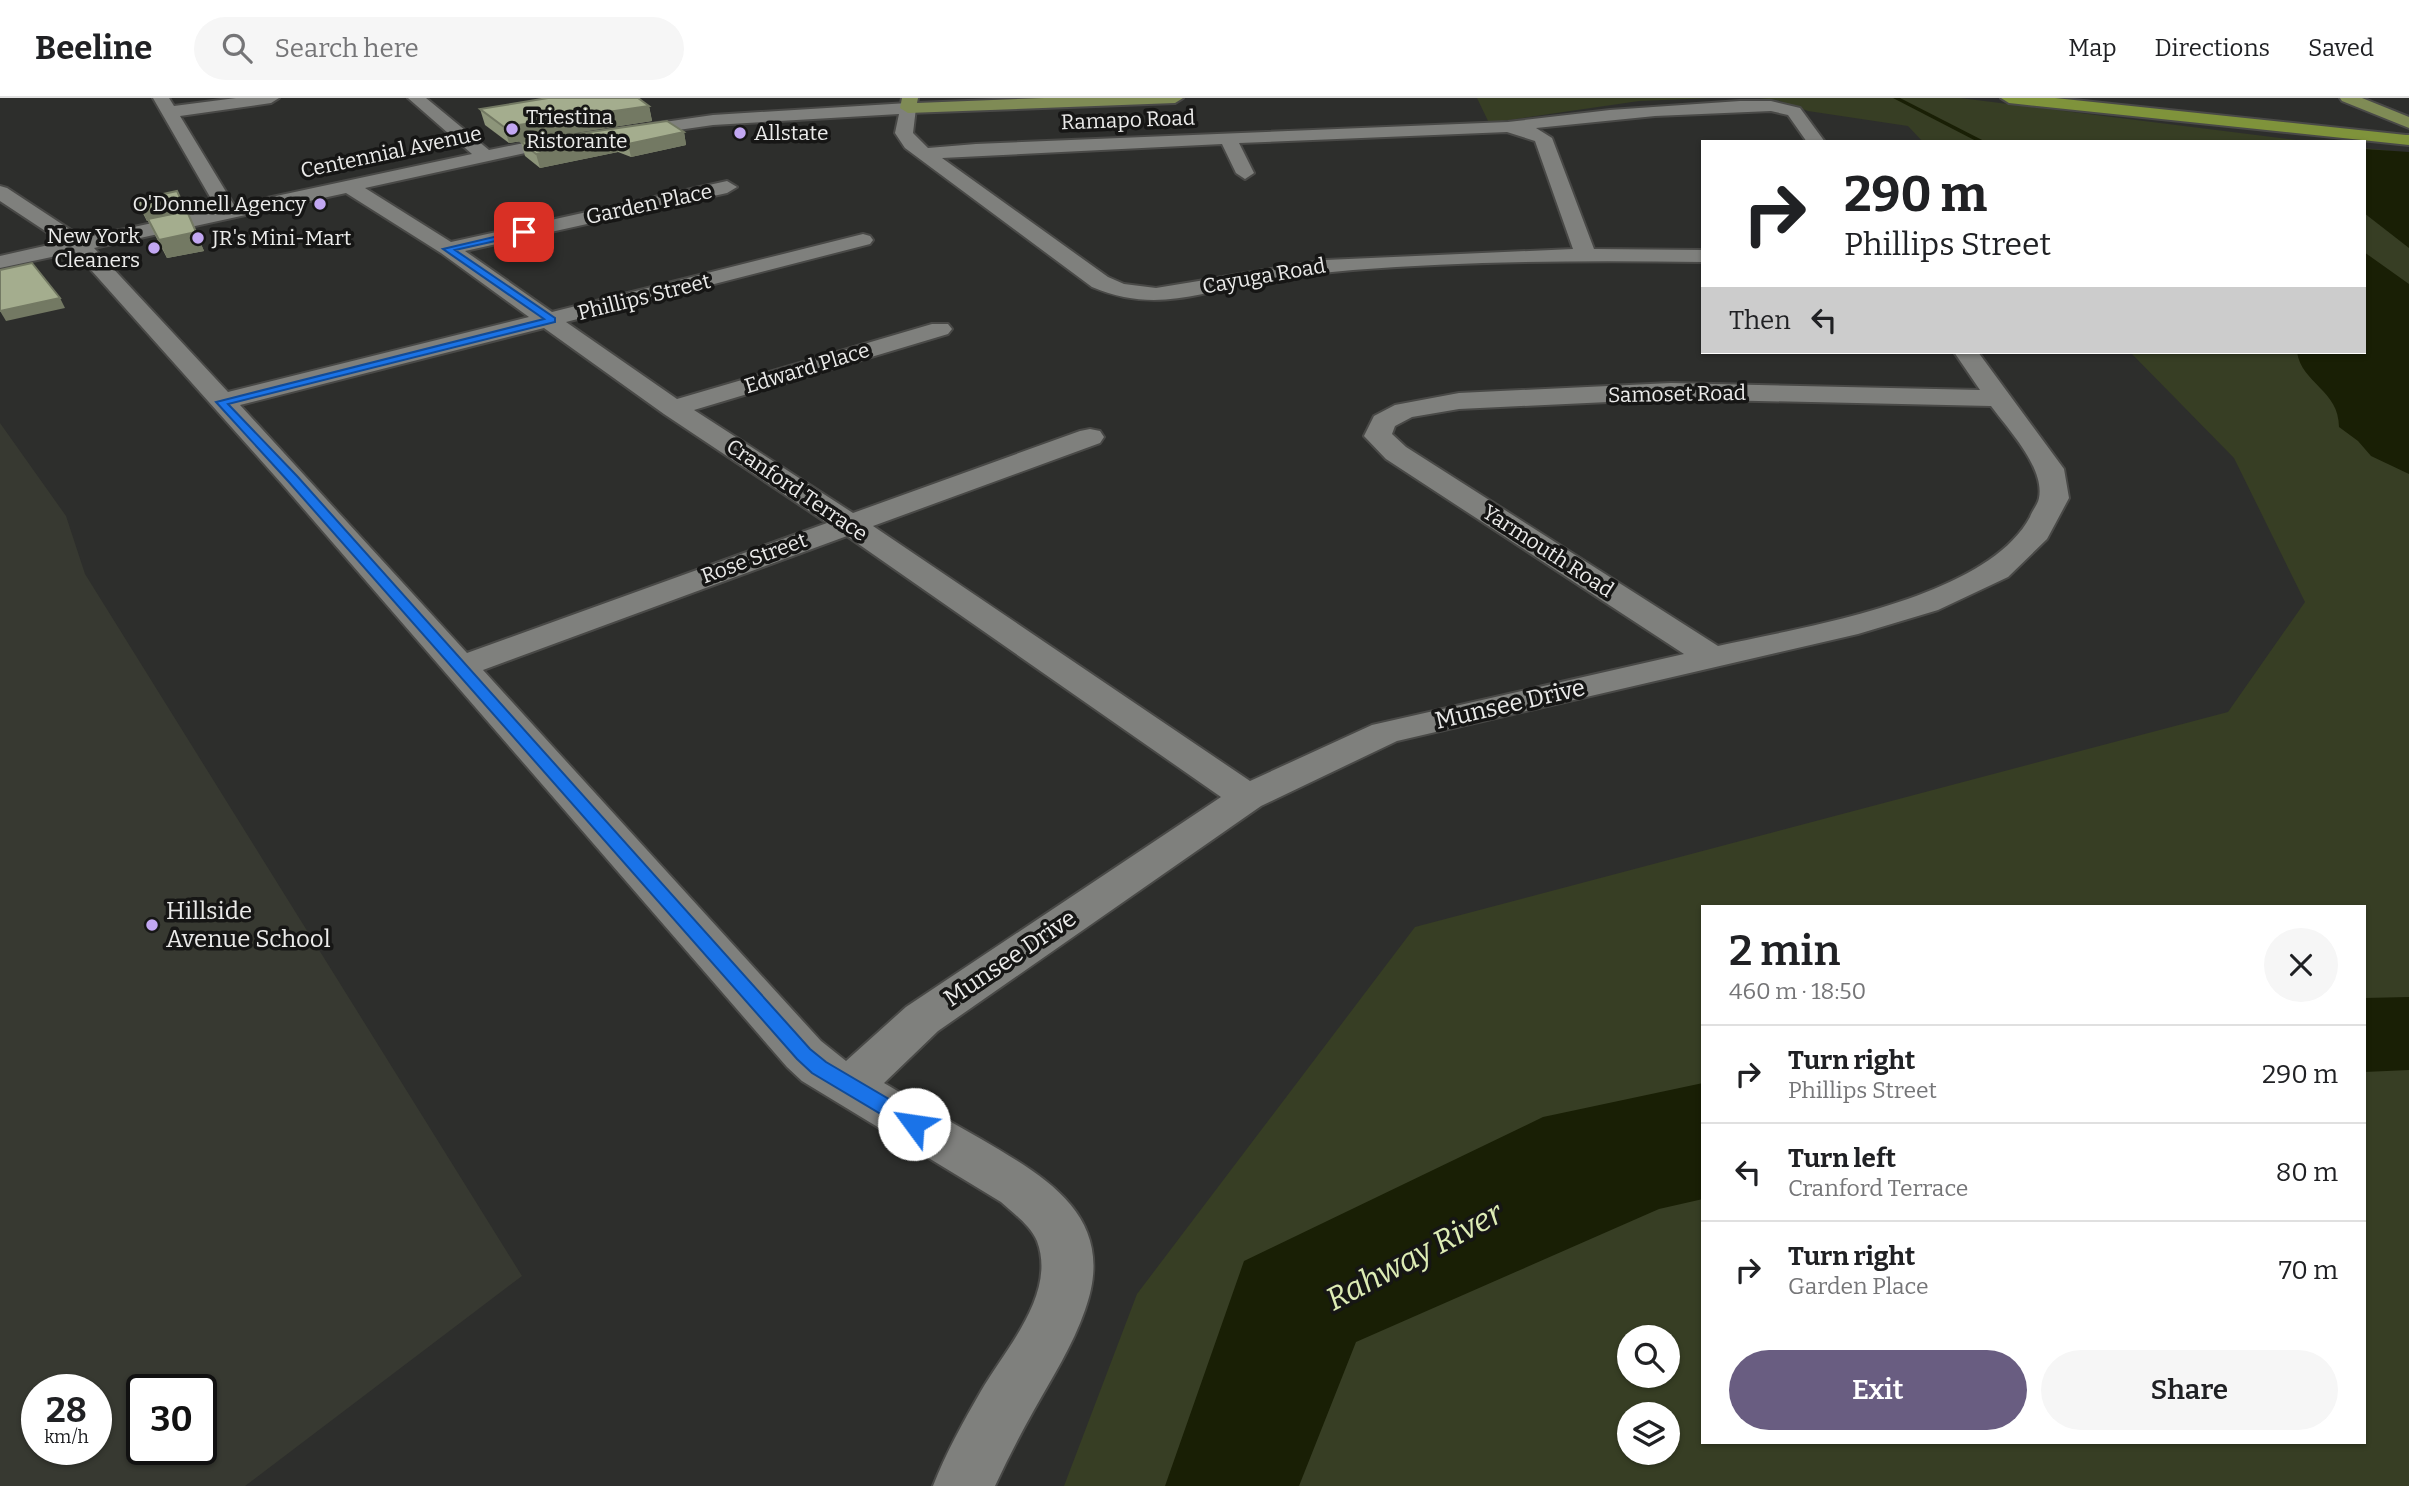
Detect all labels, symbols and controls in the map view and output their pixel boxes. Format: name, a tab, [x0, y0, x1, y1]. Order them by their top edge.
search box	[194, 17, 684, 80]
text: Beeline	[35, 28, 152, 68]
icon: search	[218, 29, 256, 67]
text: Search here	[274, 33, 419, 64]
text: Map	[2068, 34, 2117, 62]
text: Directions	[2155, 34, 2270, 62]
text: Saved	[2308, 34, 2374, 62]
place label: Triestina Ristorante	[526, 104, 627, 154]
street label: Ramapo Road	[1060, 105, 1196, 135]
street label: Centennial Avenue	[298, 120, 484, 184]
place label: Allstate	[754, 120, 828, 146]
marker: Triestina Ristorante	[504, 121, 520, 137]
marker: Allstate	[732, 125, 748, 141]
text: 290 m	[1844, 165, 1987, 224]
icon: right	[1729, 168, 1820, 259]
street label: Garden Place	[584, 178, 714, 230]
place label: O'Donnell Agency	[132, 191, 307, 217]
marker: O'Donnell Agency	[312, 196, 328, 212]
pin	[494, 202, 554, 262]
icon: arrive	[505, 213, 543, 251]
place label: New York Cleaners	[47, 223, 140, 273]
place label: JR's Mini-Mart	[211, 225, 352, 251]
text: Phillips Street	[1844, 225, 2051, 263]
marker: JR's Mini-Mart	[190, 230, 206, 246]
marker: New York Cleaners	[146, 240, 162, 256]
street label: Cayuga Road	[1200, 252, 1328, 300]
street label: Phillips Street	[575, 268, 713, 326]
icon: left	[1805, 301, 1843, 339]
text: Then	[1729, 305, 1791, 336]
street label: Edward Place	[741, 337, 873, 399]
street label: Samoset Road	[1608, 380, 1746, 408]
street label: Cranford Terrace	[721, 433, 873, 547]
street label: Yarmouth Road	[1478, 499, 1618, 603]
street label: Rose Street	[698, 527, 811, 589]
street label: Munsee Drive	[1432, 673, 1588, 735]
place label: Hillside Avenue School	[166, 897, 331, 953]
street label: Munsee Drive	[939, 904, 1081, 1012]
marker: Hillside Avenue School	[144, 917, 160, 933]
text: 2 min	[1729, 926, 1840, 976]
button: close	[2264, 928, 2338, 1002]
text: 460 m · 18:50	[1729, 977, 1866, 1005]
text: Turn right	[1788, 1045, 1915, 1076]
icon: right	[1729, 1055, 1767, 1093]
text: 290 m	[2262, 1059, 2338, 1090]
text: Phillips Street	[1788, 1076, 1937, 1104]
position arrow	[877, 1087, 951, 1161]
text: Turn left	[1788, 1143, 1896, 1174]
icon: left	[1729, 1153, 1767, 1191]
text: 80 m	[2276, 1157, 2338, 1188]
text: Cranford Terrace	[1788, 1174, 1968, 1202]
water label: Rahway River	[1319, 1193, 1510, 1318]
text: Turn right	[1788, 1241, 1915, 1272]
icon: right	[1729, 1251, 1767, 1289]
text: 70 m	[2279, 1255, 2338, 1286]
text: Garden Place	[1788, 1272, 1929, 1300]
map controls	[1617, 1325, 1680, 1465]
button: search	[1617, 1325, 1680, 1388]
button: Exit	[1729, 1350, 2027, 1430]
button: Share	[2041, 1350, 2338, 1430]
speed limit sign: 30	[126, 1374, 217, 1465]
text: 28	[46, 1389, 87, 1431]
button: layers	[1617, 1402, 1680, 1465]
text: km/h	[44, 1426, 89, 1448]

